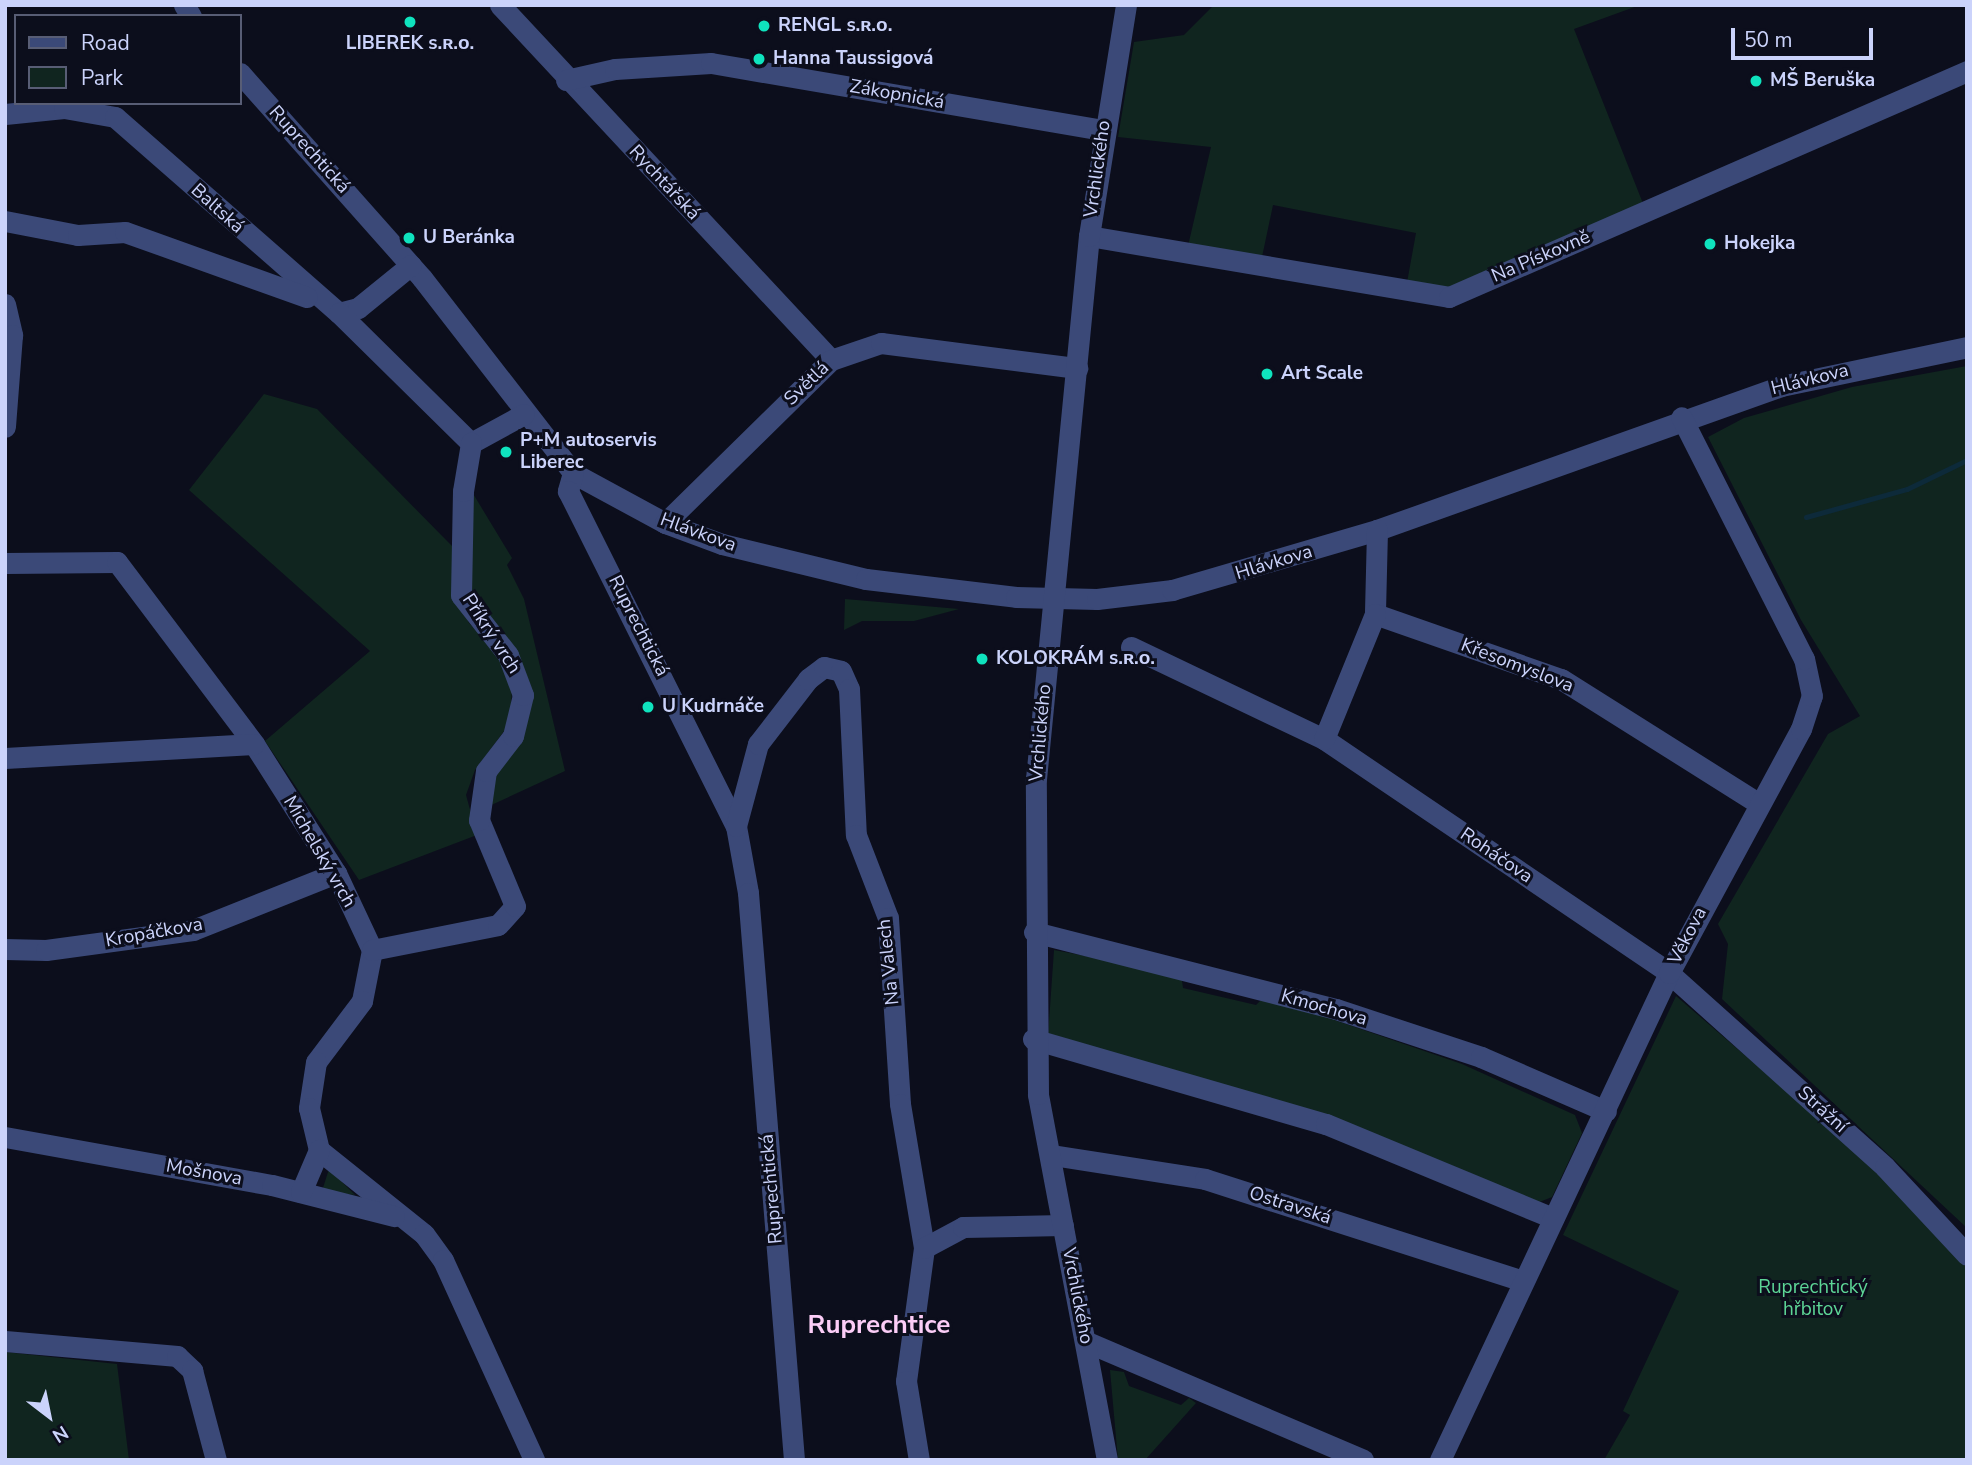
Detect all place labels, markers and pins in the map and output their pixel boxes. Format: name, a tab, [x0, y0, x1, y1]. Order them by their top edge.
marker: LIBEREK s.ʀ.ᴏ.	[402, 14, 418, 30]
place label: RENGL s.ʀ.ᴏ.	[778, 15, 892, 37]
marker: RENGL s.ʀ.ᴏ.	[756, 18, 772, 34]
place label: LIBEREK s.ʀ.ᴏ.	[346, 33, 474, 55]
place label: Hanna Taussigová	[773, 48, 933, 70]
marker: Hanna Taussigová	[751, 51, 767, 67]
place label: MŠ Beruška	[1770, 70, 1875, 92]
marker: MŠ Beruška	[1748, 73, 1764, 89]
place label: U Beránka	[423, 227, 515, 249]
marker: U Beránka	[401, 230, 417, 246]
place label: Hokejka	[1724, 233, 1795, 255]
marker: Hokejka	[1702, 236, 1718, 252]
place label: Art Scale	[1281, 363, 1363, 385]
marker: Art Scale	[1259, 366, 1275, 382]
place label: P+M autoservis Liberec	[520, 430, 657, 474]
marker: P+M autoservis Liberec	[498, 444, 514, 460]
place label: KOLOKRÁM s.ʀ.ᴏ.	[996, 648, 1155, 670]
marker: KOLOKRÁM s.ʀ.ᴏ.	[974, 651, 990, 667]
place label: U Kudrnáče	[662, 696, 764, 718]
marker: U Kudrnáče	[640, 699, 656, 715]

